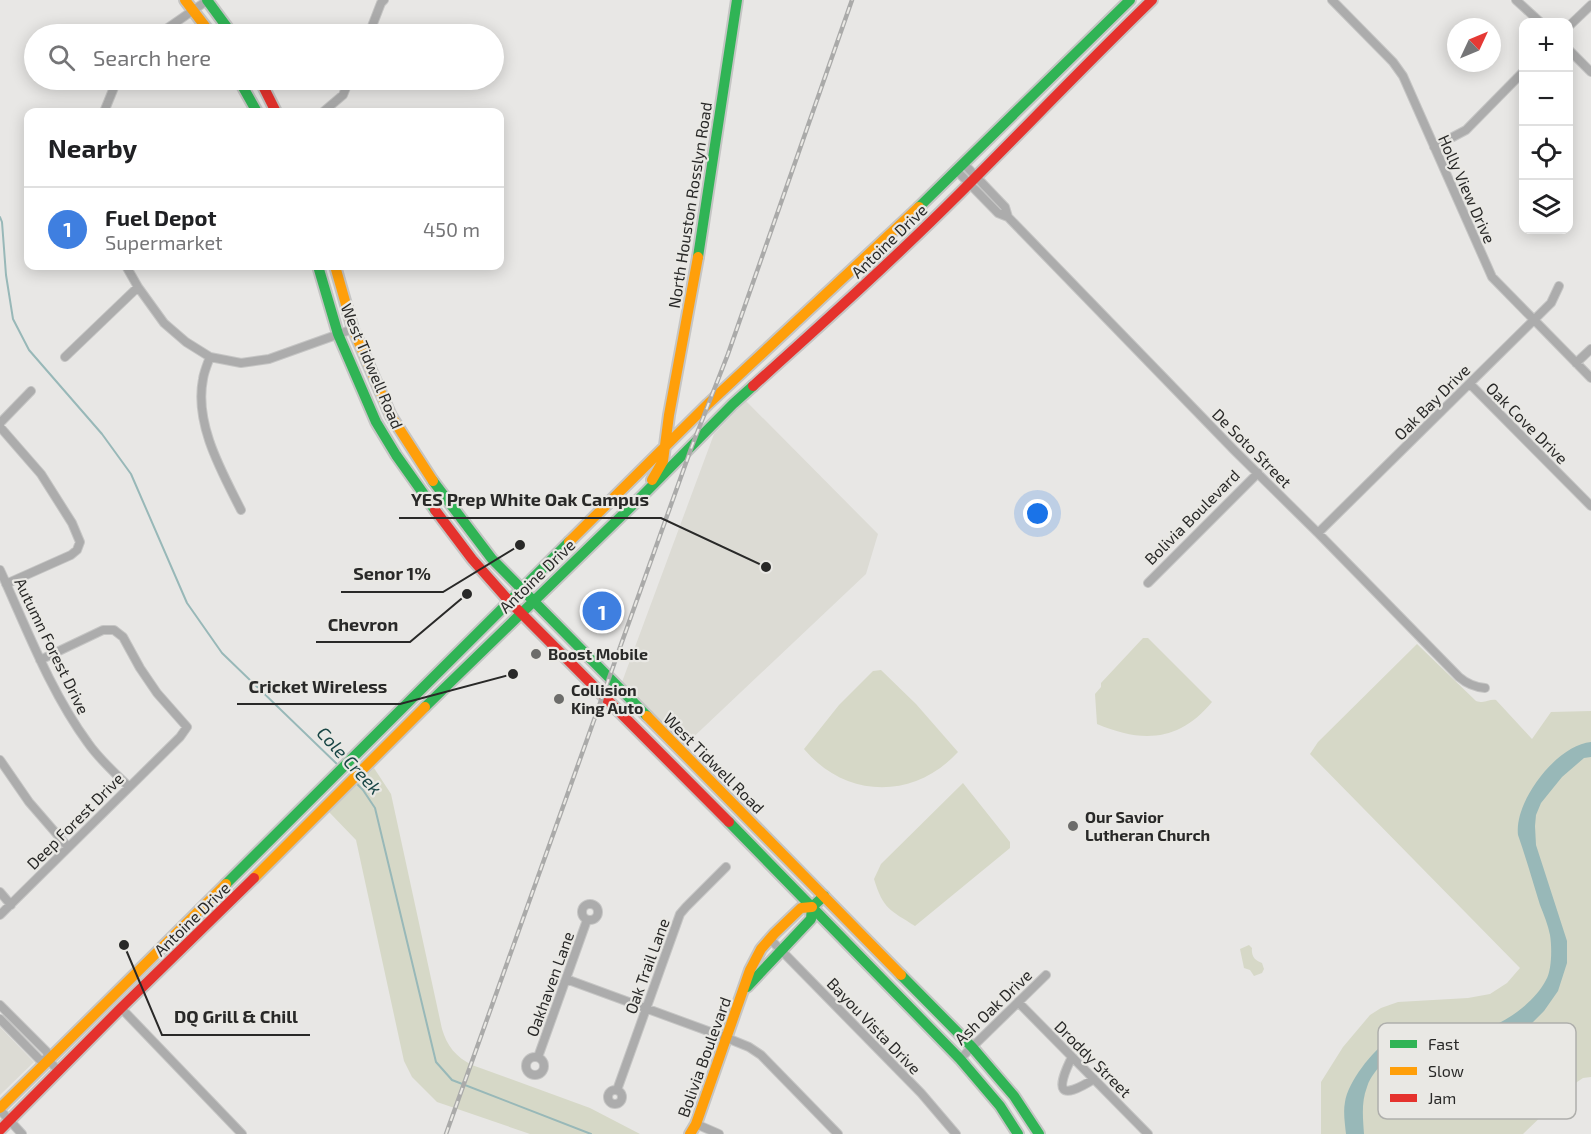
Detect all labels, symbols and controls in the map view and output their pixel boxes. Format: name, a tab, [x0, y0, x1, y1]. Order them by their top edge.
north arrow	[1447, 18, 1501, 72]
map controls	[1519, 18, 1573, 234]
button: +	[1519, 18, 1573, 72]
search box	[24, 24, 504, 90]
icon: search	[45, 41, 78, 74]
text: Search here	[93, 44, 211, 70]
button: −	[1519, 72, 1573, 126]
street label: North Houston Rosslyn Road	[664, 100, 715, 309]
button: locate	[1519, 126, 1573, 180]
text: Nearby	[48, 132, 137, 163]
street label: Holly View Drive	[1435, 132, 1500, 246]
button: layers	[1519, 180, 1573, 234]
street label: Antoine Drive	[847, 200, 930, 281]
text: Fuel Depot	[105, 204, 217, 230]
text: 1	[63, 217, 72, 241]
text: 450 m	[423, 217, 480, 241]
text: Supermarket	[105, 230, 223, 254]
street label: West Tidwell Road	[337, 300, 407, 431]
street label: Oak Bay Drive	[1390, 360, 1474, 444]
street label: Oak Cove Drive	[1483, 378, 1572, 467]
street label: De Soto Street	[1209, 404, 1296, 491]
street label: Bolivia Boulevard	[1140, 465, 1243, 568]
callout: YES Prep White Oak Campus	[399, 482, 661, 518]
text: YES Prep White Oak Campus	[411, 488, 649, 510]
your location	[1023, 499, 1052, 528]
street label: Antoine Drive	[495, 535, 578, 616]
callout: Senor 1%	[341, 556, 443, 592]
text: Senor 1%	[353, 562, 431, 584]
street label: Autumn Forest Drive	[11, 575, 94, 717]
pin: 1	[582, 588, 622, 634]
callout: Chevron	[316, 606, 410, 642]
text: Chevron	[328, 613, 398, 635]
place label: Boost Mobile	[548, 644, 648, 663]
marker: Boost Mobile	[529, 647, 543, 661]
callout: Cricket Wireless	[237, 668, 400, 704]
text: Cricket Wireless	[249, 675, 387, 697]
place label: Collision King Auto	[571, 680, 644, 717]
marker: Collision King Auto	[552, 692, 566, 706]
street label: West Tidwell Road	[660, 708, 769, 817]
water label: Cole Creek	[313, 722, 387, 799]
street label: Deep Forest Drive	[22, 768, 127, 873]
place label: Our Savior Lutheran Church	[1085, 807, 1210, 844]
marker: Our Savior Lutheran Church	[1066, 819, 1080, 833]
street label: Antoine Drive	[150, 878, 233, 959]
street label: Oak Trail Lane	[620, 915, 673, 1016]
street label: Oakhaven Lane	[522, 929, 577, 1039]
street label: Ash Oak Drive	[950, 965, 1035, 1048]
street label: Bayou Vista Drive	[824, 973, 925, 1078]
street label: Bolivia Boulevard	[673, 994, 734, 1120]
callout: DQ Grill & Chill	[162, 999, 310, 1035]
text: DQ Grill & Chill	[174, 1005, 298, 1027]
street label: Droddy Street	[1051, 1016, 1136, 1101]
legend	[1378, 1023, 1576, 1119]
text: Fast	[1428, 1034, 1459, 1053]
text: Slow	[1428, 1061, 1464, 1080]
text: Jam	[1428, 1088, 1456, 1107]

